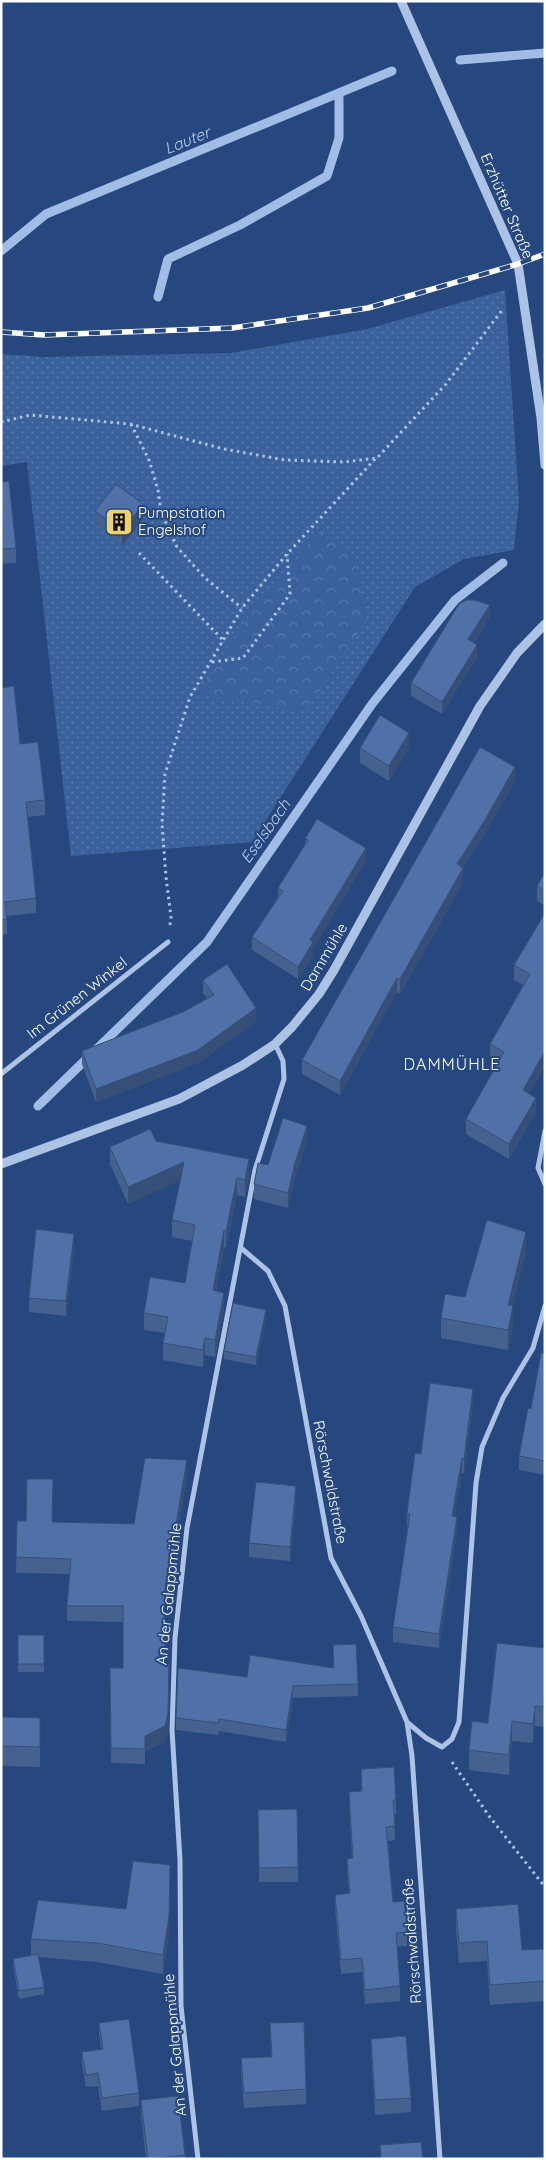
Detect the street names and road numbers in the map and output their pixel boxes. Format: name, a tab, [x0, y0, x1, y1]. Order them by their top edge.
street label: Erzhütter Straße	[477, 150, 538, 261]
street label: Dammühle	[296, 919, 351, 994]
street label: Im Grünen Winkel	[23, 953, 131, 1043]
street label: Rörschwaldstraße	[309, 1419, 352, 1545]
street label: An der Galappmühle	[152, 1522, 185, 1666]
street label: Rörschwaldstraße	[398, 1878, 425, 2004]
street label: An der Galappmühle	[159, 1973, 190, 2117]

